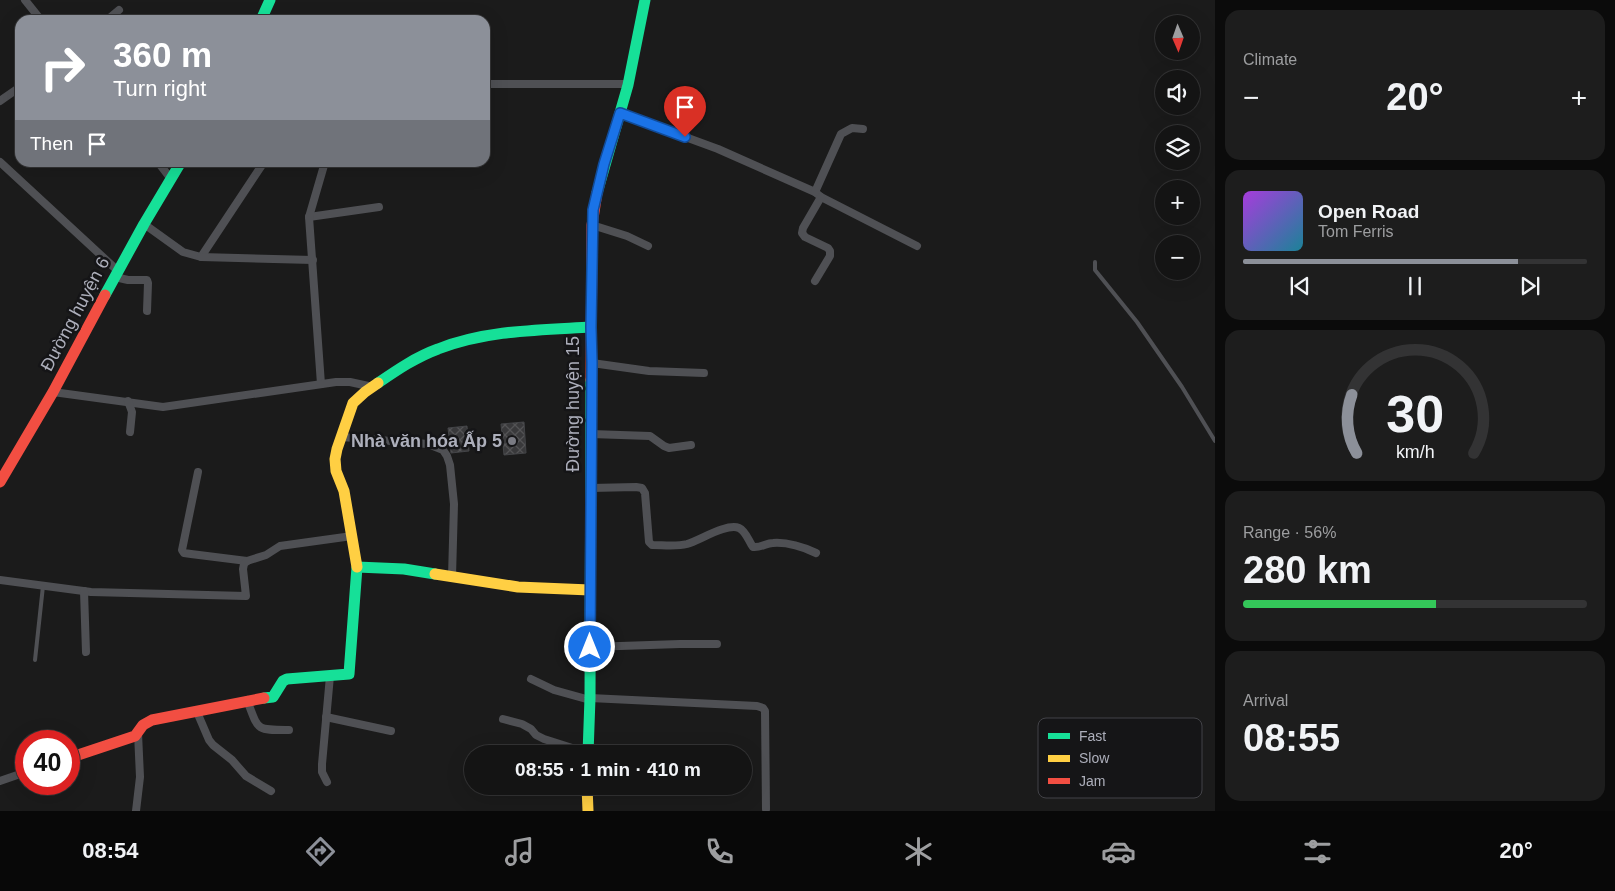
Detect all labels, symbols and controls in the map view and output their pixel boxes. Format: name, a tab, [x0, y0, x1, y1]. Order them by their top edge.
north arrow	[1155, 15, 1200, 60]
map controls	[1155, 15, 1200, 280]
icon: right	[30, 35, 95, 100]
text: 360 m	[113, 35, 212, 74]
text: Climate	[1243, 51, 1297, 68]
button: sound	[1155, 70, 1200, 115]
text: Turn right	[113, 76, 206, 101]
text: 20°	[1386, 76, 1444, 118]
text: −	[1243, 82, 1259, 113]
text: +	[1571, 82, 1587, 113]
pin	[664, 86, 706, 137]
icon: arrive	[671, 93, 699, 121]
button: layers	[1155, 125, 1200, 170]
icon: arrive	[83, 130, 111, 158]
text: Then	[30, 133, 73, 154]
button: +	[1155, 180, 1200, 225]
text: Open Road	[1318, 201, 1419, 222]
text: Tom Ferris	[1318, 223, 1394, 240]
button: −	[1155, 235, 1200, 280]
street label: Đường huyện 6	[37, 254, 113, 374]
icon: previous	[1286, 272, 1314, 300]
icon: pause	[1401, 272, 1429, 300]
icon: next	[1516, 272, 1544, 300]
street label: Đường huyện 15	[563, 336, 583, 472]
text: 30	[1386, 385, 1444, 443]
place label: Nhà văn hóa Ấp 5	[351, 430, 502, 451]
marker: Nhà văn hóa Ấp 5	[506, 435, 518, 447]
text: km/h	[1396, 442, 1434, 462]
text: Range · 56%	[1243, 524, 1336, 541]
text: 280 km	[1243, 549, 1372, 591]
position arrow	[563, 620, 615, 672]
text: Arrival	[1243, 692, 1288, 709]
text: 08:55	[1243, 717, 1340, 759]
legend	[1038, 718, 1202, 798]
text: Fast	[1079, 728, 1106, 744]
speed limit sign: 40	[15, 730, 80, 795]
text: Slow	[1079, 750, 1110, 766]
text: 08:55 · 1 min · 410 m	[515, 759, 701, 780]
text: Jam	[1079, 773, 1105, 789]
icon: directions	[303, 834, 338, 869]
icon: music	[502, 834, 537, 869]
icon: phone	[702, 834, 737, 869]
icon: climate	[901, 834, 936, 869]
icon: car	[1101, 834, 1136, 869]
icon: filters	[1300, 834, 1335, 869]
text: 08:54	[82, 838, 138, 863]
text: 20°	[1499, 838, 1533, 863]

